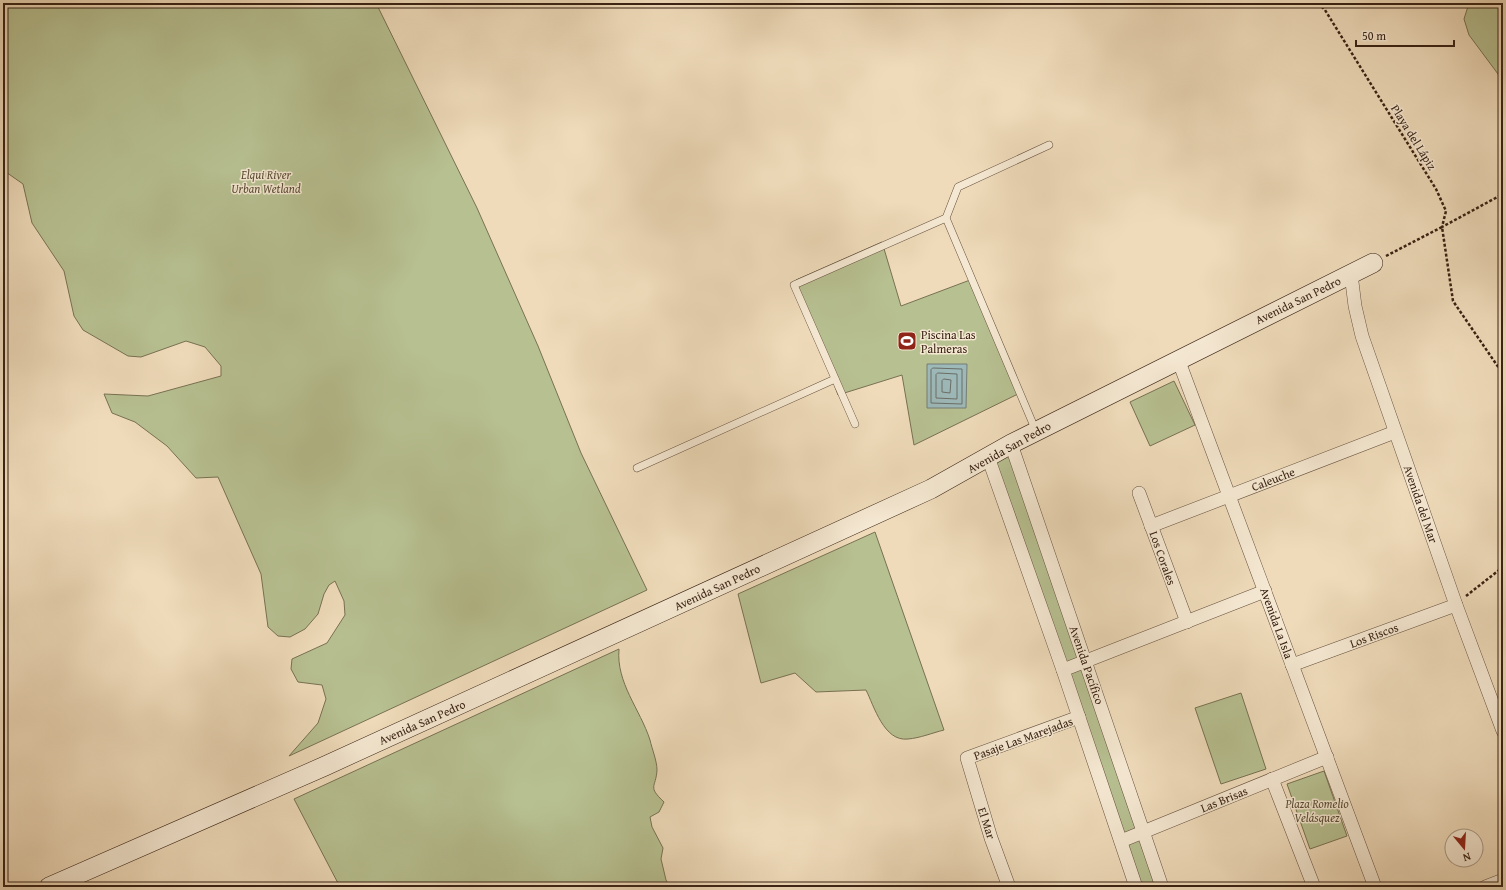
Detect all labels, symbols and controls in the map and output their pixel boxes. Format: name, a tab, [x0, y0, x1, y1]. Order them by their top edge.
scale bar	[1356, 22, 1454, 48]
text: 50 m	[1362, 27, 1386, 44]
street label: Playa del Lápiz	[1387, 101, 1441, 173]
park label: Elqui River Urban Wetland	[231, 166, 301, 197]
street label: Avenida San Pedro	[1252, 272, 1344, 328]
place label: Piscina Las Palmeras	[921, 326, 976, 357]
sports icon: Piscina Las Palmeras	[896, 330, 918, 352]
street label: Avenida San Pedro	[964, 417, 1054, 477]
street label: Caleuche	[1249, 463, 1297, 495]
street label: Avenida del Mar	[1400, 463, 1442, 545]
street label: Los Corales	[1145, 529, 1181, 588]
street label: Avenida San Pedro	[671, 560, 763, 614]
street label: Avenida La Isla	[1256, 585, 1298, 661]
street label: Los Riscos	[1347, 618, 1401, 652]
street label: Avenida Pacífico	[1066, 623, 1108, 707]
street label: Avenida San Pedro	[376, 695, 468, 749]
street label: Pasaje Las Marejadas	[971, 712, 1075, 764]
street label: Las Brisas	[1198, 782, 1250, 816]
park label: Plaza Romelio Velásquez	[1284, 795, 1349, 826]
street label: El Mar	[974, 805, 1000, 841]
north arrow	[1444, 828, 1484, 868]
text: N	[1461, 849, 1473, 866]

